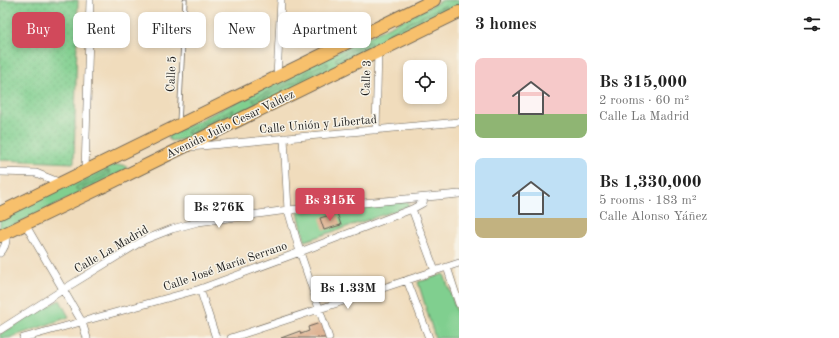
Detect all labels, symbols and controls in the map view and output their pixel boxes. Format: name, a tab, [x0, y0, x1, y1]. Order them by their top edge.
chip: Buy	[12, 12, 65, 48]
chip: Rent	[73, 12, 130, 48]
chip: Filters	[138, 12, 206, 48]
chip: New	[214, 12, 270, 48]
chip: Apartment	[278, 12, 371, 48]
icon: filters	[801, 13, 823, 35]
text: 3 homes	[475, 16, 537, 33]
street label: Calle 5	[164, 56, 179, 92]
street label: Calle 3	[360, 60, 374, 96]
map controls	[403, 60, 447, 104]
button: locate	[403, 60, 447, 104]
icon: home	[507, 74, 555, 122]
text: Bs 315,000	[599, 74, 687, 91]
street label: Avenida Julio Cesar Valdez	[164, 89, 297, 161]
text: 2 rooms · 60 m²	[599, 94, 689, 107]
text: Calle La Madrid	[599, 110, 689, 123]
street label: Calle Unión y Libertad	[259, 114, 377, 136]
icon: home	[507, 174, 555, 222]
text: Bs 1,330,000	[599, 174, 702, 191]
pin: Bs 315K	[293, 188, 367, 222]
text: Bs 315K	[304, 194, 356, 207]
text: 5 rooms · 183 m²	[599, 194, 697, 207]
pin: Bs 276K	[182, 195, 256, 229]
text: Bs 276K	[193, 201, 245, 214]
text: Calle Alonso Yáñez	[599, 210, 707, 223]
street label: Calle La Madrid	[72, 224, 151, 276]
street label: Calle José María Serrano	[162, 240, 289, 294]
pin: Bs 1.33M	[307, 276, 389, 310]
text: Bs 1.33M	[320, 282, 376, 295]

